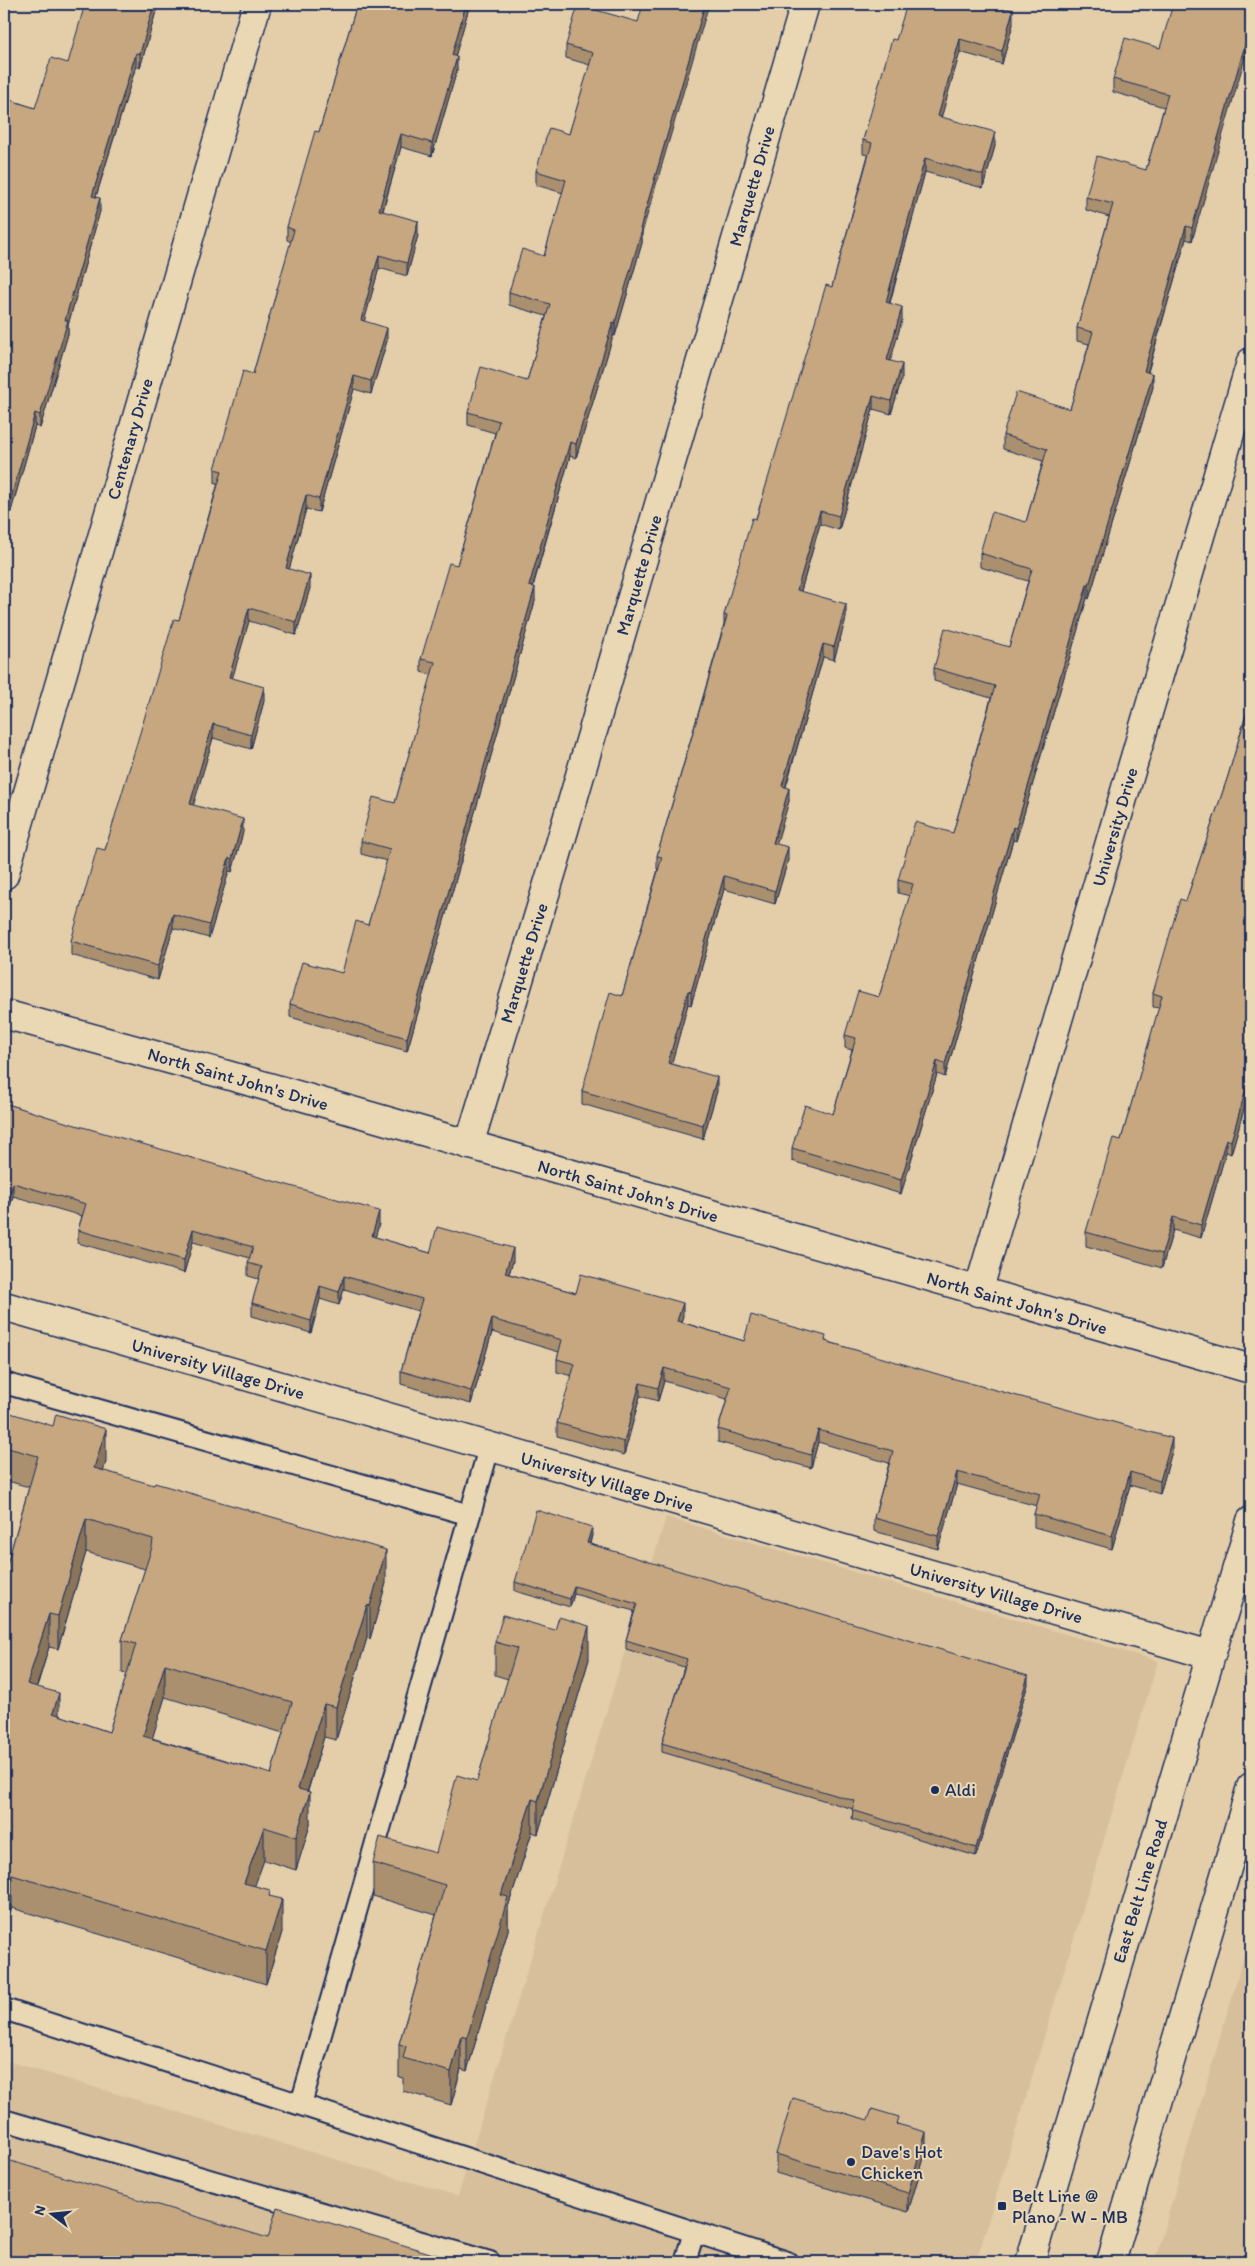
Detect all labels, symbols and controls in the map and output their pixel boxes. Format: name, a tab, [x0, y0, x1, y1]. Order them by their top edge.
street label: Marquette Drive	[724, 123, 780, 249]
street label: Centenary Drive	[102, 376, 158, 502]
street label: Marquette Drive	[611, 512, 667, 638]
street label: University Drive	[1087, 765, 1143, 889]
street label: Marquette Drive	[495, 900, 553, 1026]
street label: North Saint John's Drive	[145, 1043, 331, 1115]
street label: North Saint John's Drive	[535, 1155, 721, 1227]
street label: North Saint John's Drive	[924, 1267, 1110, 1339]
street label: University Village Drive	[129, 1334, 307, 1404]
street label: University Village Drive	[518, 1447, 696, 1517]
street label: University Village Drive	[907, 1558, 1085, 1628]
place label: Aldi	[945, 1779, 976, 1801]
marker: Aldi	[929, 1784, 941, 1796]
street label: East Belt Line Road	[1108, 1816, 1172, 1966]
place label: Dave's Hot Chicken	[861, 2141, 943, 2184]
marker: Dave's Hot Chicken	[845, 2156, 857, 2168]
place label: Belt Line @ Plano - W - MB	[1012, 2185, 1128, 2228]
north arrow	[28, 2188, 78, 2238]
marker: Belt Line @ Plano - W - MB	[996, 2200, 1008, 2212]
text: N	[31, 2204, 49, 2217]

